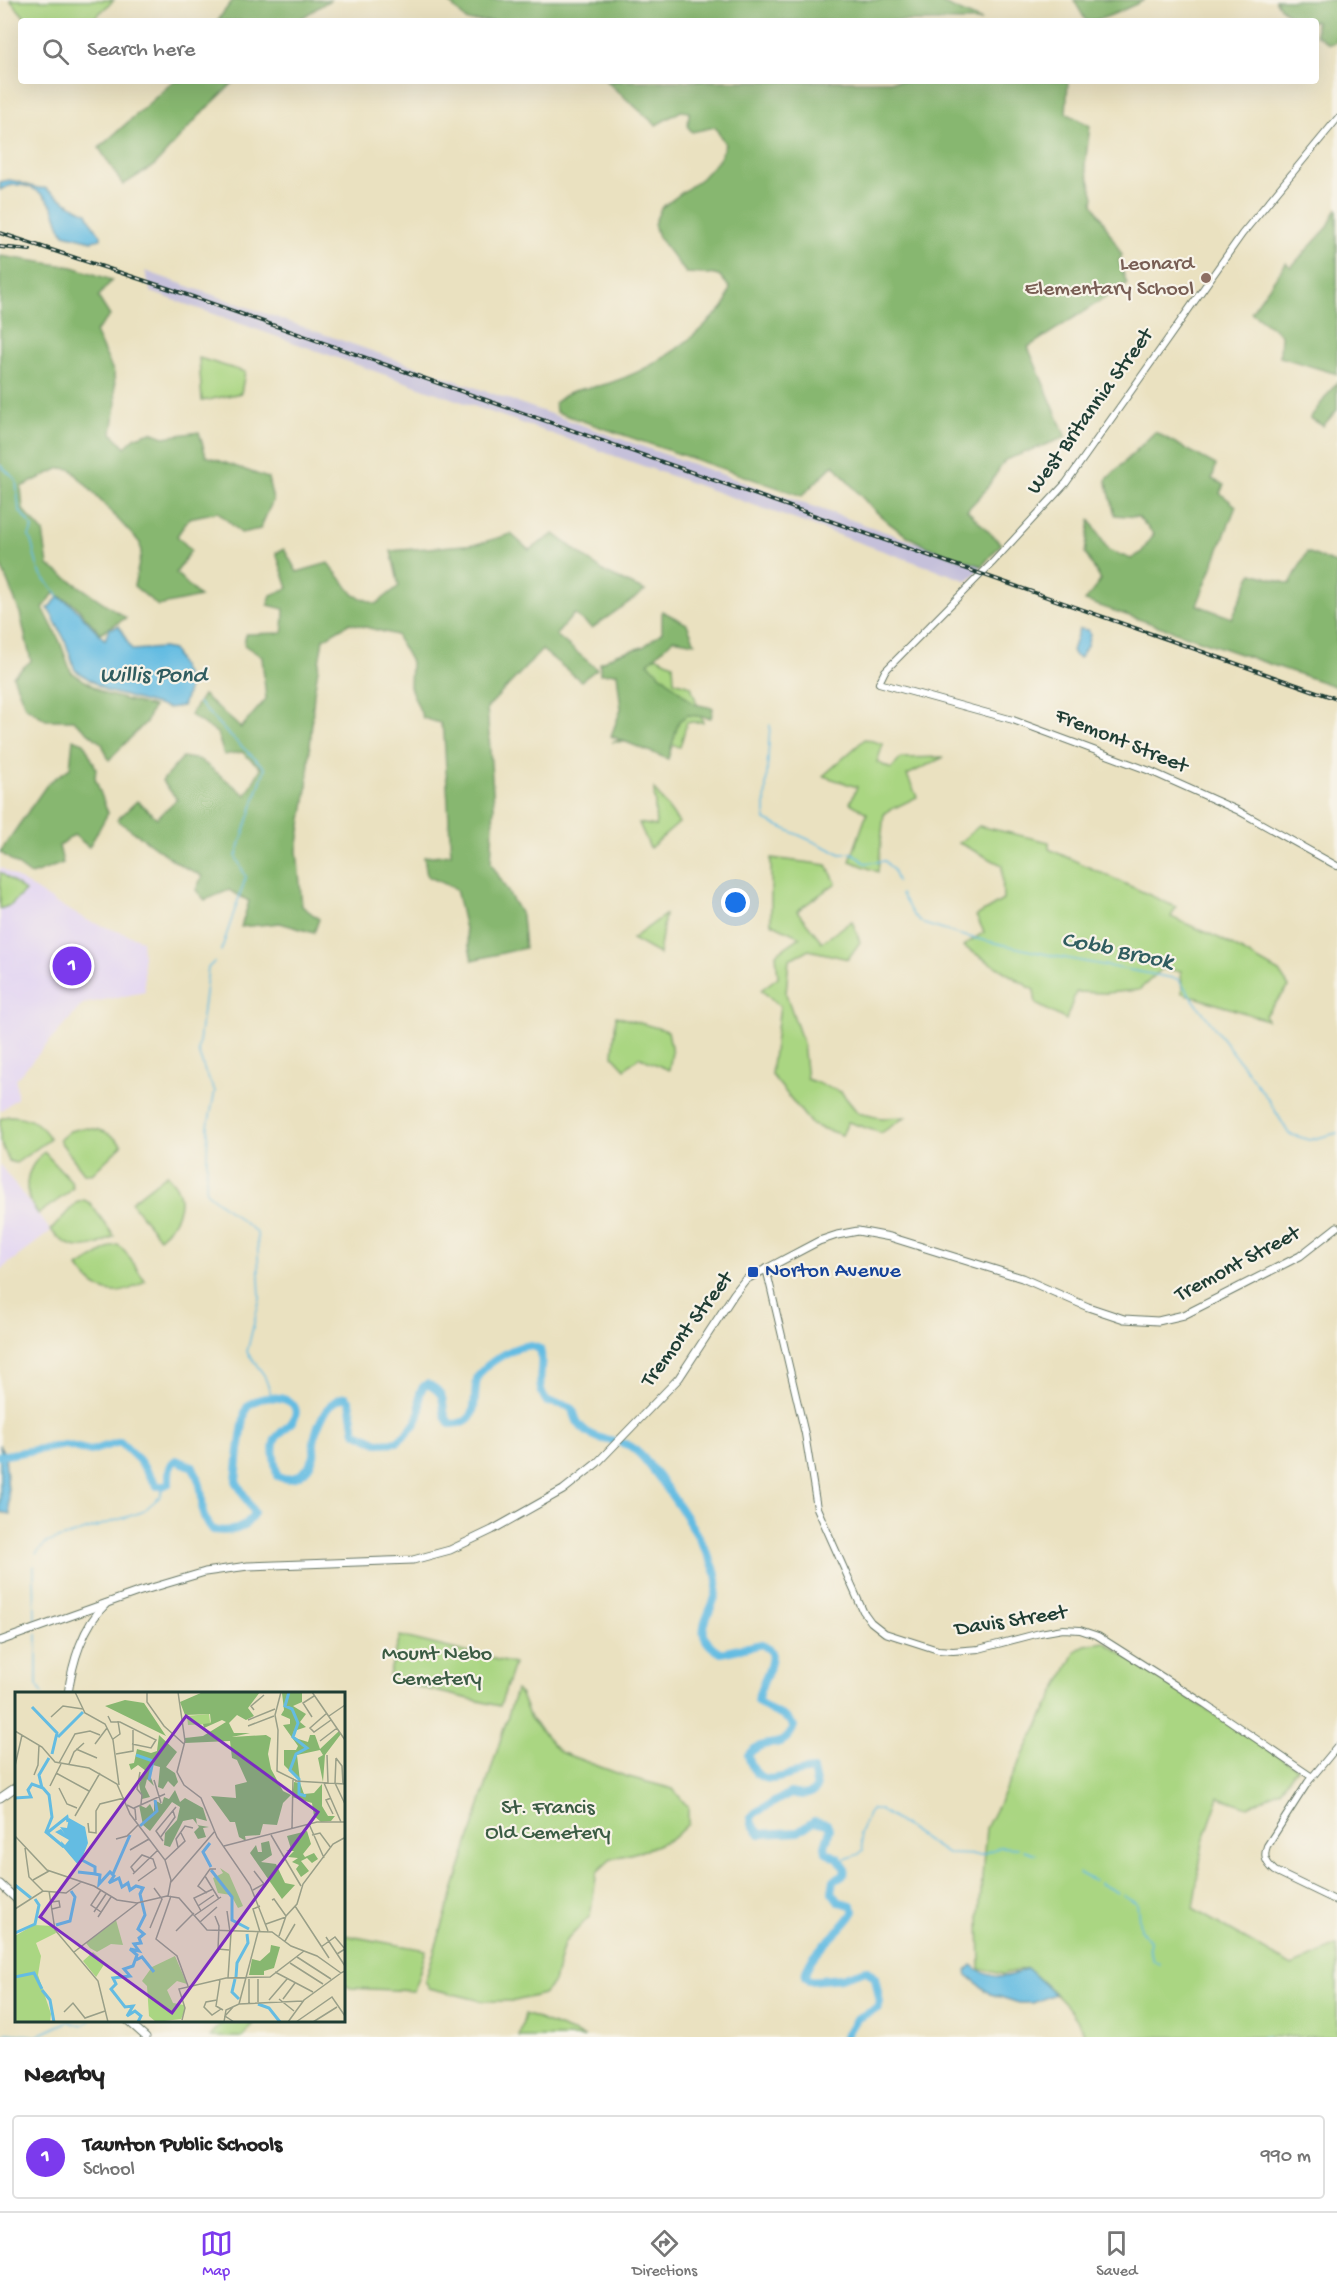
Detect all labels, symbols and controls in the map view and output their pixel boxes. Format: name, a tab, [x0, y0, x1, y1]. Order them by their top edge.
search box	[18, 18, 1319, 84]
icon: search	[39, 35, 72, 68]
text: Search here	[87, 38, 195, 64]
place label: Leonard Elementary School	[1024, 252, 1196, 303]
marker: Leonard Elementary School	[1199, 271, 1213, 285]
street label: West Britannia Street	[1022, 322, 1161, 500]
water label: Willis Pond	[99, 662, 209, 691]
street label: Fremont Street	[1050, 703, 1193, 781]
your location	[721, 888, 750, 917]
water label: Cobb Brook	[1059, 926, 1177, 978]
pin: 1	[52, 944, 92, 988]
street label: Tremont Street	[1169, 1220, 1307, 1310]
place label: Norton Avenue	[765, 1259, 901, 1285]
street label: Tremont Street	[635, 1265, 741, 1395]
marker: Norton Avenue	[746, 1265, 760, 1279]
street label: Davis Street	[951, 1600, 1071, 1644]
park label: Mount Nebo Cemetery	[382, 1642, 492, 1693]
inset map	[15, 1692, 345, 2022]
park label: St. Francis Old Cemetery	[485, 1796, 611, 1847]
text: Nearby	[24, 2061, 105, 2092]
text: Taunton Public Schools	[83, 2133, 282, 2159]
text: 1	[41, 2146, 50, 2169]
text: 990 m	[1261, 2146, 1311, 2169]
text: School	[83, 2159, 135, 2182]
tab: Map	[200, 2227, 233, 2282]
tab: Directions	[632, 2227, 697, 2282]
tab: Saved	[1096, 2227, 1137, 2282]

